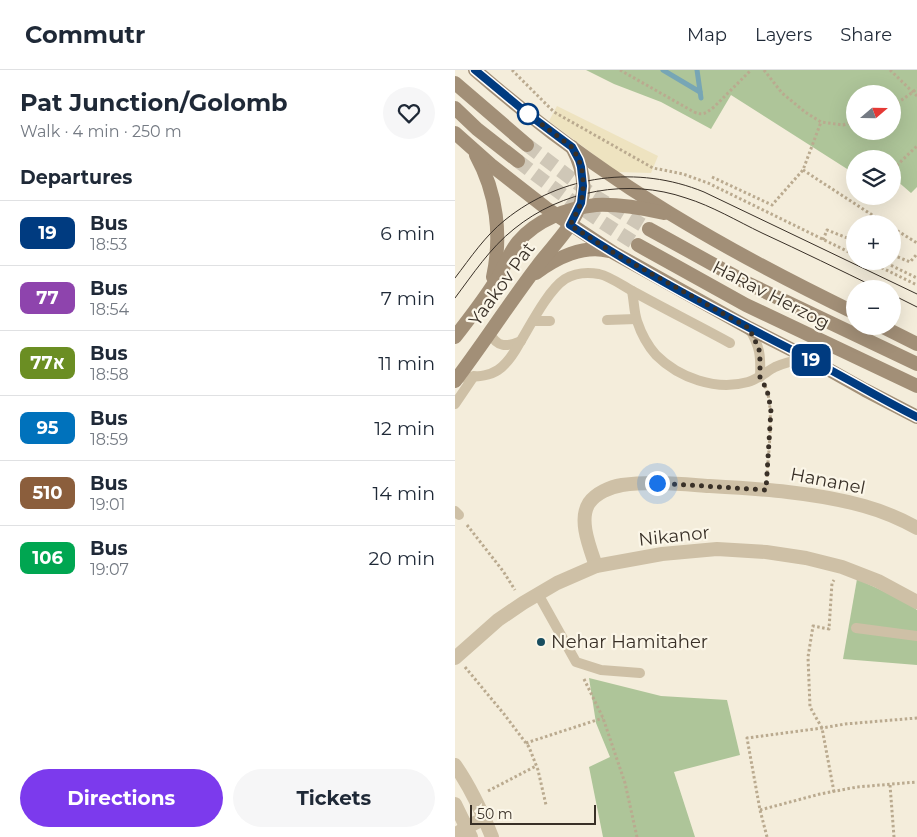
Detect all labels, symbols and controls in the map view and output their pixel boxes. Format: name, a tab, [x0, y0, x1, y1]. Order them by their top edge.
text: Commutr	[25, 20, 145, 49]
text: Map	[687, 24, 727, 46]
text: Layers	[755, 24, 812, 46]
text: Share	[840, 24, 892, 46]
north arrow	[846, 85, 901, 140]
map controls	[846, 85, 901, 335]
button: heart	[383, 87, 435, 139]
text: Pat Junction/Golomb	[20, 88, 288, 117]
unlabelled marker	[517, 103, 539, 125]
text: Walk · 4 min · 250 m	[20, 122, 182, 141]
button: layers	[846, 150, 901, 205]
text: Departures	[20, 166, 132, 189]
text: Bus	[90, 212, 128, 235]
button: +	[846, 215, 901, 270]
text: 19	[38, 222, 57, 244]
text: 6 min	[380, 222, 435, 245]
text: 18:53	[90, 235, 127, 254]
street label: Yaakov Pat	[464, 238, 540, 330]
street label: HaRav Herzog	[709, 256, 833, 334]
text: Bus	[90, 277, 128, 300]
button: −	[846, 280, 901, 335]
text: 77	[36, 287, 59, 309]
text: 7 min	[381, 287, 435, 310]
text: 18:54	[90, 300, 129, 319]
text: Bus	[90, 342, 128, 365]
line badge: 19	[789, 344, 833, 376]
text: 19	[802, 349, 820, 371]
text: 77א	[30, 352, 65, 374]
text: 11 min	[378, 352, 435, 375]
text: 18:58	[90, 365, 129, 384]
text: Bus	[90, 407, 128, 430]
text: 95	[36, 417, 59, 439]
text: 12 min	[374, 417, 435, 440]
text: 18:59	[90, 430, 128, 449]
street label: Hananel	[789, 463, 867, 499]
your location	[645, 471, 670, 496]
text: Bus	[90, 472, 128, 495]
text: 510	[33, 482, 63, 504]
text: 14 min	[372, 482, 435, 505]
text: 19:01	[90, 495, 125, 514]
street label: Nikanor	[637, 521, 711, 551]
text: Bus	[90, 537, 128, 560]
text: 106	[32, 547, 63, 569]
text: 20 min	[369, 547, 435, 570]
text: 19:07	[90, 560, 129, 579]
place label: Nehar Hamitaher	[551, 631, 708, 653]
marker: Nehar Hamitaher	[535, 636, 547, 648]
button: Directions	[20, 769, 223, 827]
button: Tickets	[233, 769, 435, 827]
scale bar	[470, 802, 596, 825]
text: 50 m	[477, 805, 513, 823]

